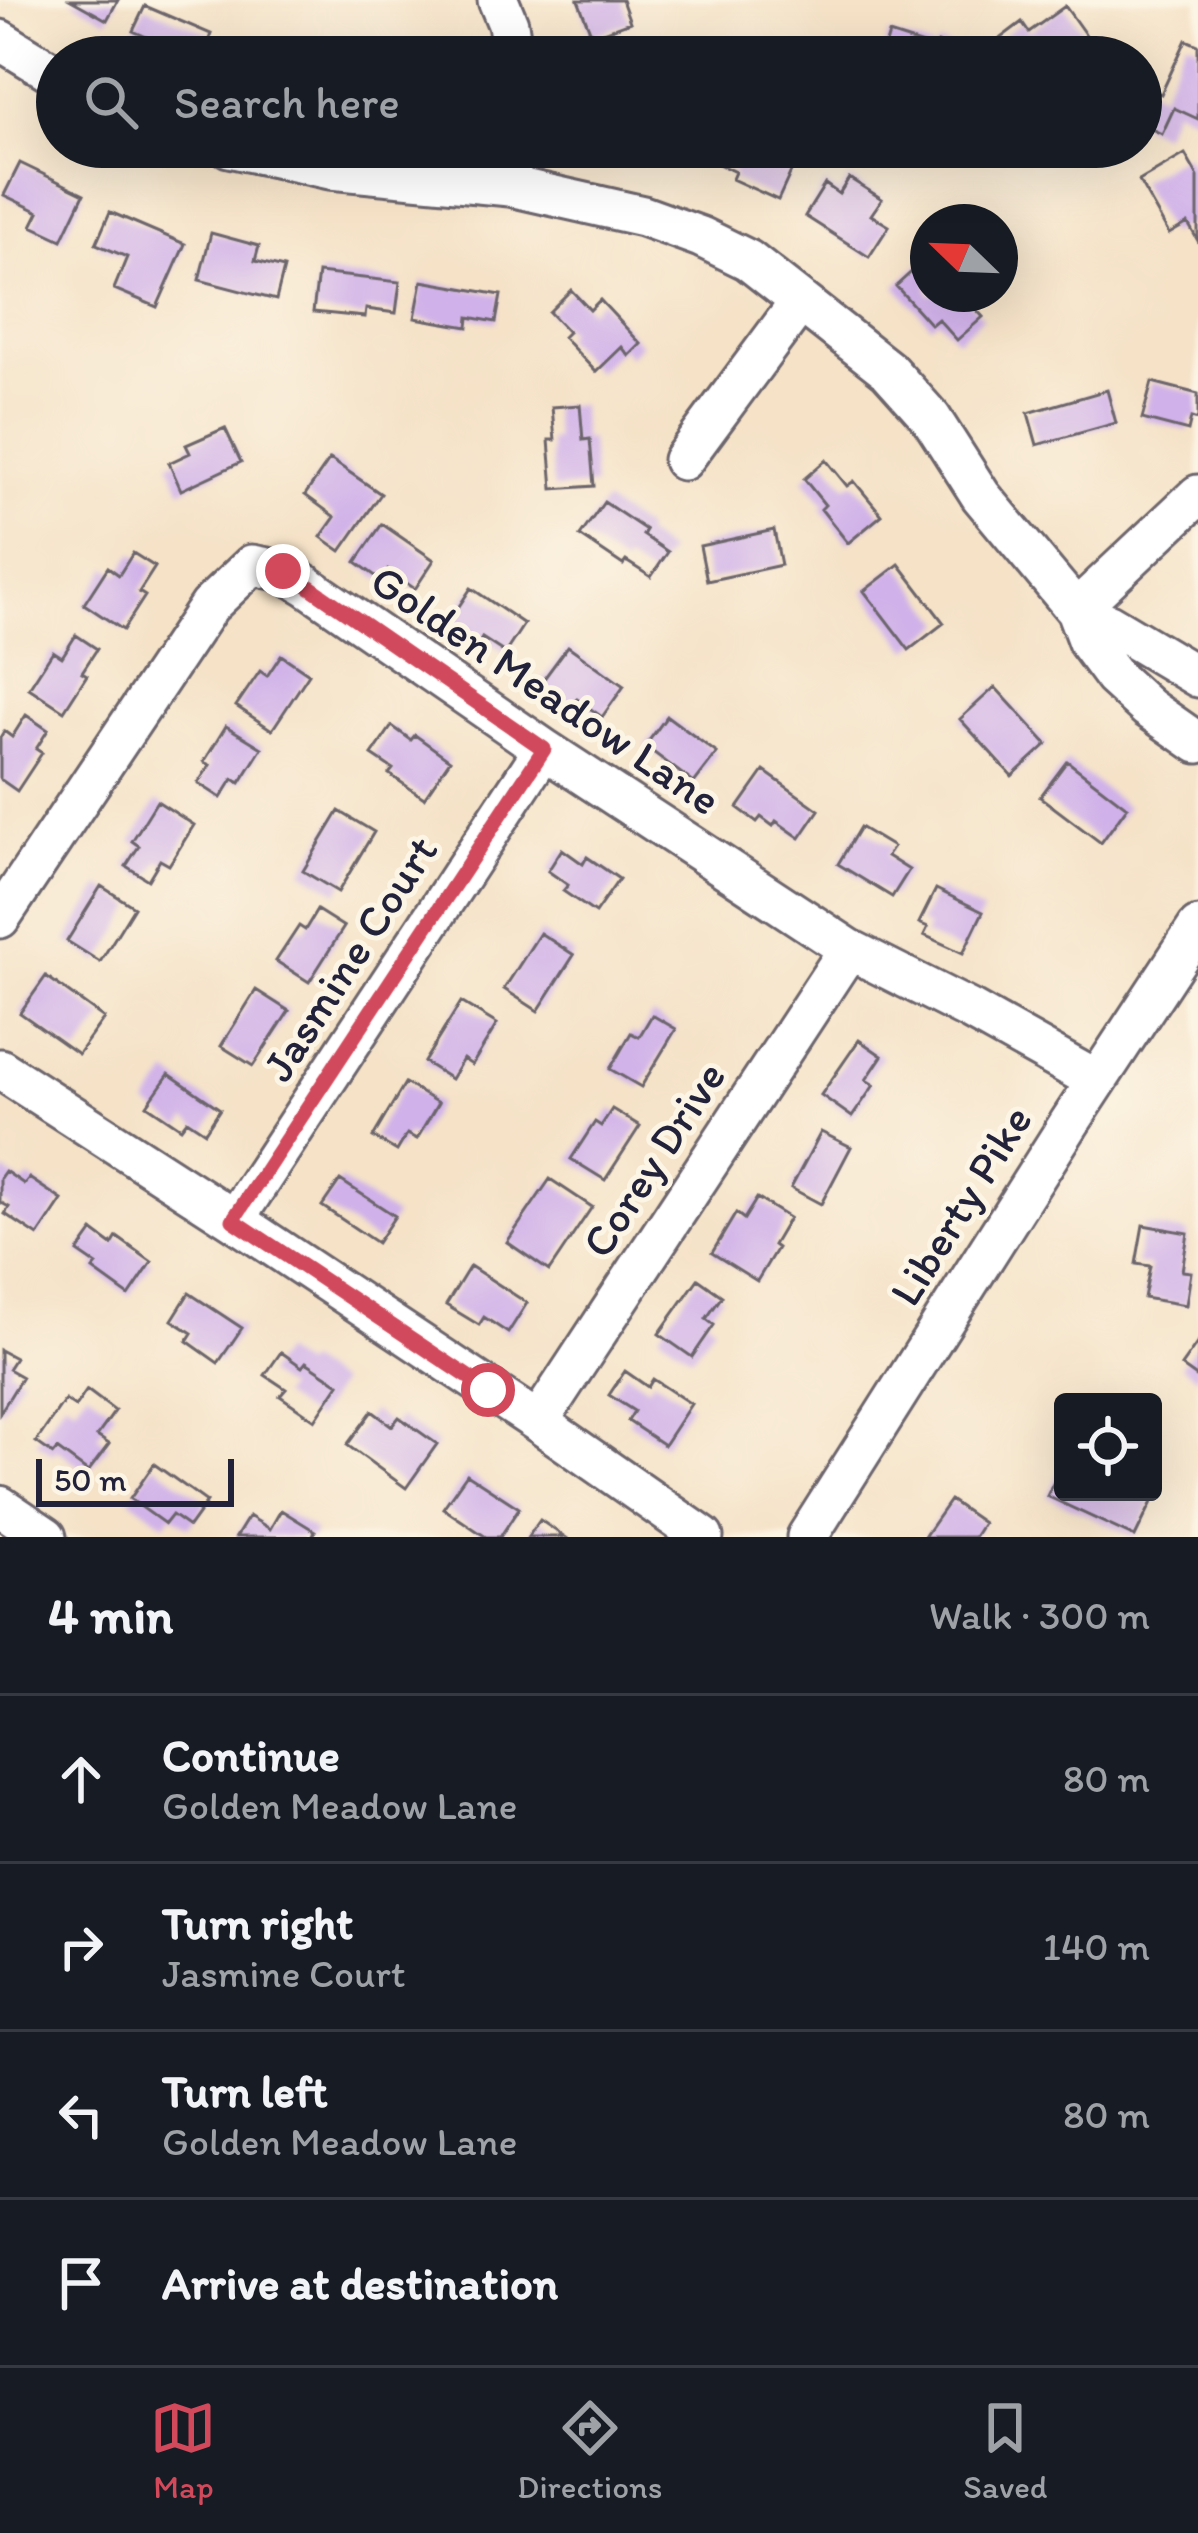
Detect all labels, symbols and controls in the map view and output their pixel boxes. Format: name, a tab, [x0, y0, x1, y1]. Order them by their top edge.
search box	[36, 36, 1162, 168]
icon: search	[78, 69, 144, 135]
text: Search here	[174, 75, 400, 129]
north arrow	[910, 204, 1018, 312]
route end	[256, 544, 310, 598]
street label: Golden Meadow Lane	[361, 552, 731, 826]
street label: Jasmine Court	[250, 826, 448, 1090]
street label: Corey Drive	[570, 1051, 736, 1267]
street label: Liberty Pike	[877, 1095, 1043, 1315]
route start	[461, 1363, 515, 1417]
map controls	[1054, 1393, 1162, 1501]
button: locate	[1054, 1393, 1162, 1501]
scale bar	[36, 1453, 234, 1506]
text: 50 m	[54, 1460, 127, 1499]
text: 4 min	[48, 1585, 173, 1646]
text: Walk · 300 m	[929, 1592, 1150, 1639]
text: Continue	[162, 1728, 340, 1782]
icon: ahead	[48, 1746, 114, 1812]
text: 80 m	[1063, 1755, 1150, 1802]
text: Golden Meadow Lane	[162, 1782, 517, 1829]
text: Turn right	[162, 1896, 353, 1950]
icon: right	[48, 1914, 114, 1980]
text: 140 m	[1043, 1923, 1150, 1970]
text: Jasmine Court	[162, 1950, 405, 1997]
text: Turn left	[162, 2064, 328, 2118]
icon: left	[48, 2082, 114, 2148]
text: 80 m	[1063, 2091, 1150, 2138]
text: Golden Meadow Lane	[162, 2118, 517, 2165]
icon: arrive	[48, 2250, 114, 2316]
text: Arrive at destination	[162, 2256, 558, 2310]
tab: Map	[150, 2395, 216, 2506]
tab: Directions	[517, 2395, 662, 2506]
tab: Saved	[963, 2395, 1048, 2506]

